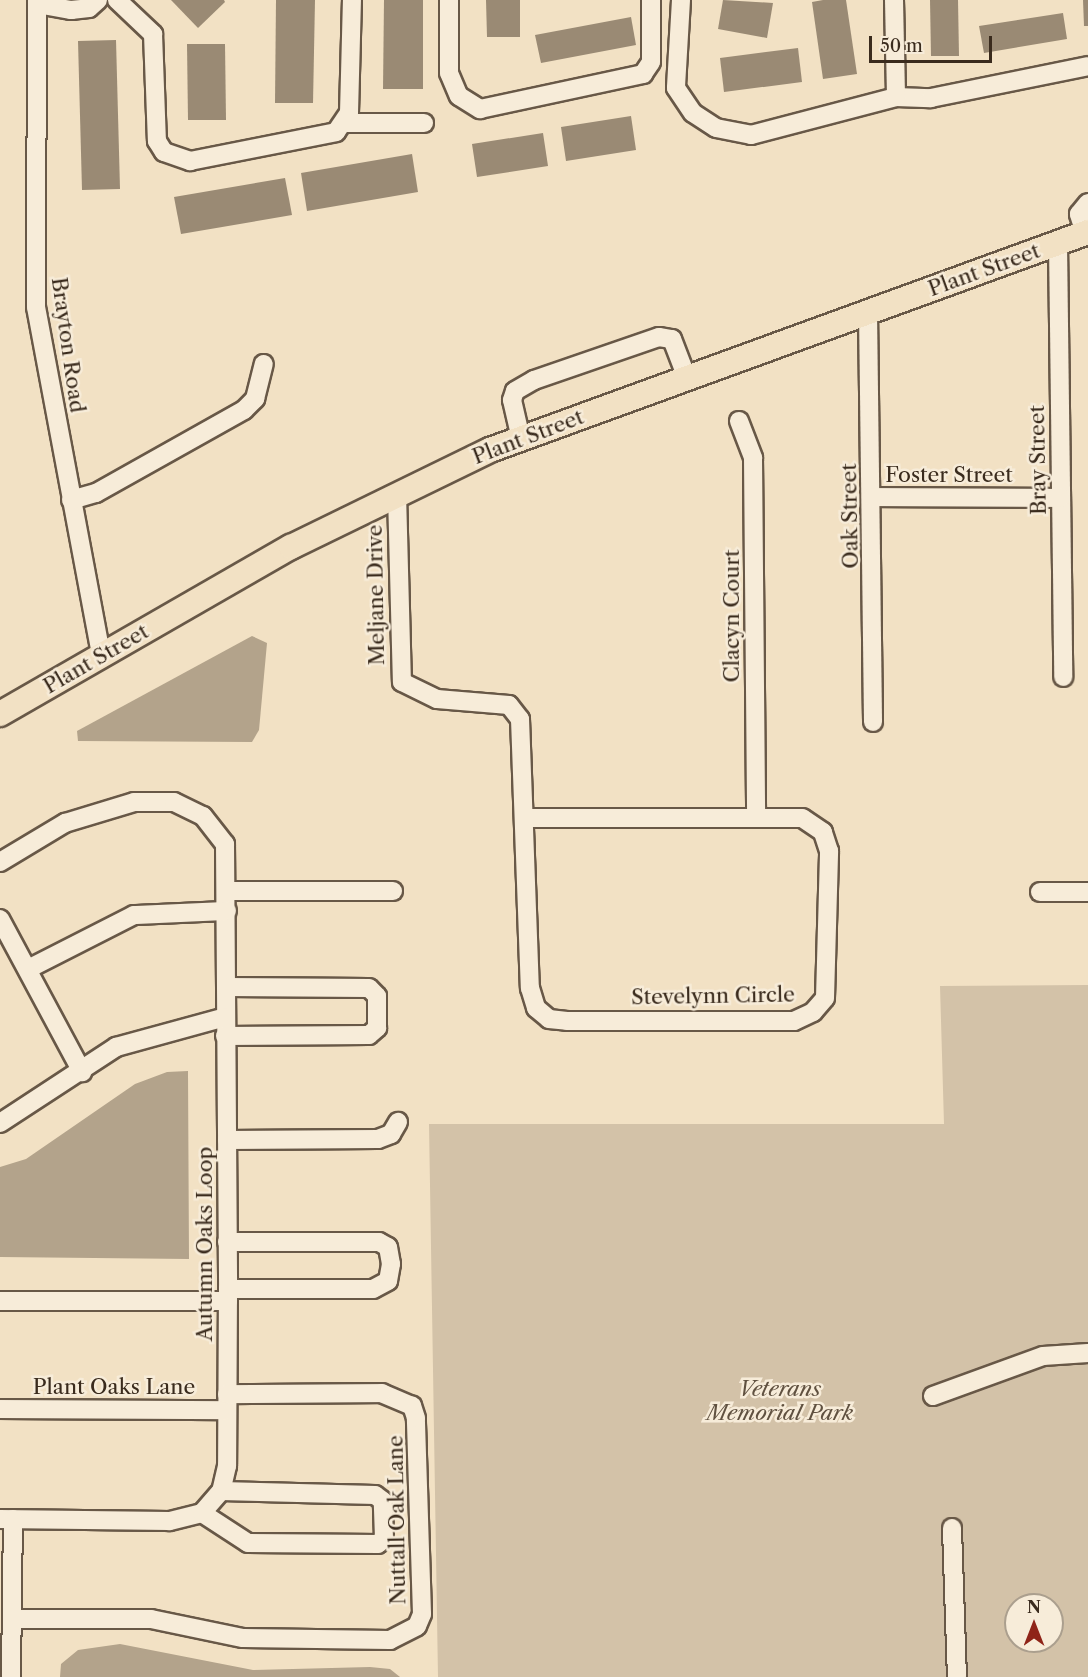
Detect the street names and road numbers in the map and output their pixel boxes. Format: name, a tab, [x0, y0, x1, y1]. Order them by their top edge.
street label: Plant Street	[925, 238, 1043, 302]
street label: Brayton Road	[46, 276, 90, 414]
street label: Plant Street	[469, 404, 587, 470]
street label: Bray Street	[1024, 404, 1052, 516]
street label: Foster Street	[885, 462, 1013, 488]
street label: Oak Street	[836, 463, 864, 569]
street label: Meljane Drive	[362, 524, 390, 666]
street label: Clacyn Court	[719, 550, 745, 682]
street label: Plant Street	[39, 619, 153, 699]
street label: Stevelynn Circle	[631, 982, 795, 1010]
street label: Autumn Oaks Loop	[192, 1147, 218, 1341]
street label: Plant Oaks Lane	[33, 1374, 195, 1400]
street label: Nuttall Oak Lane	[383, 1435, 411, 1605]

